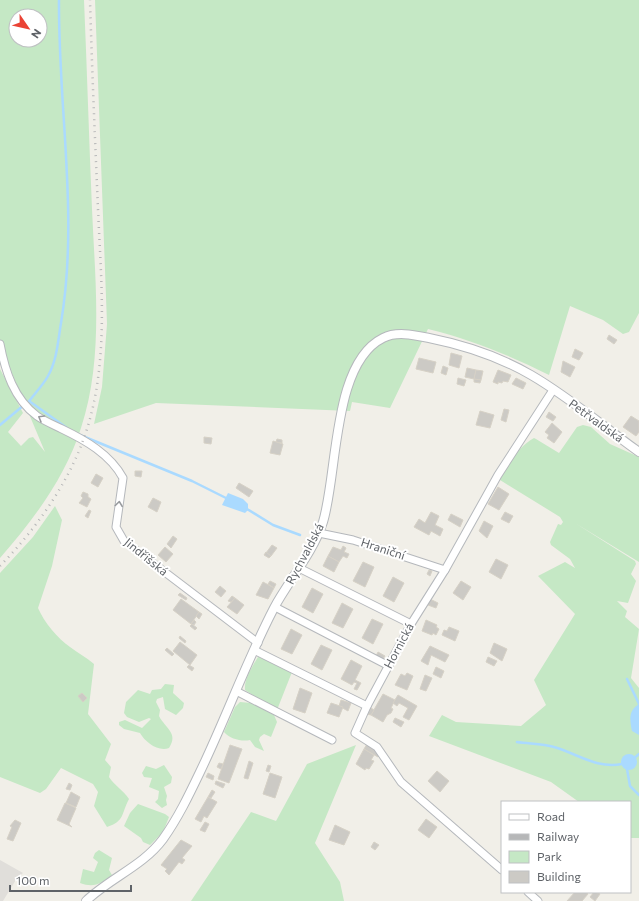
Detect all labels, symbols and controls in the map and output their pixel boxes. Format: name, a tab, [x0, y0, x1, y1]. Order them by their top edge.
north arrow	[8, 8, 48, 48]
text: N	[29, 27, 44, 41]
street label: Petřvaldská	[567, 396, 626, 445]
one-way arrow	[38, 415, 45, 422]
one-way arrow	[114, 501, 123, 507]
street label: Rychvaldská	[282, 521, 326, 586]
street label: Jindřišská	[121, 534, 171, 579]
street label: Hraniční	[359, 534, 408, 562]
street label: Hornická	[380, 620, 416, 671]
legend	[501, 801, 631, 893]
text: Road	[537, 809, 565, 823]
text: Railway	[537, 829, 579, 843]
text: Park	[537, 849, 563, 863]
scale bar	[10, 867, 131, 893]
text: Building	[537, 869, 581, 883]
text: 100 m	[16, 873, 50, 887]

